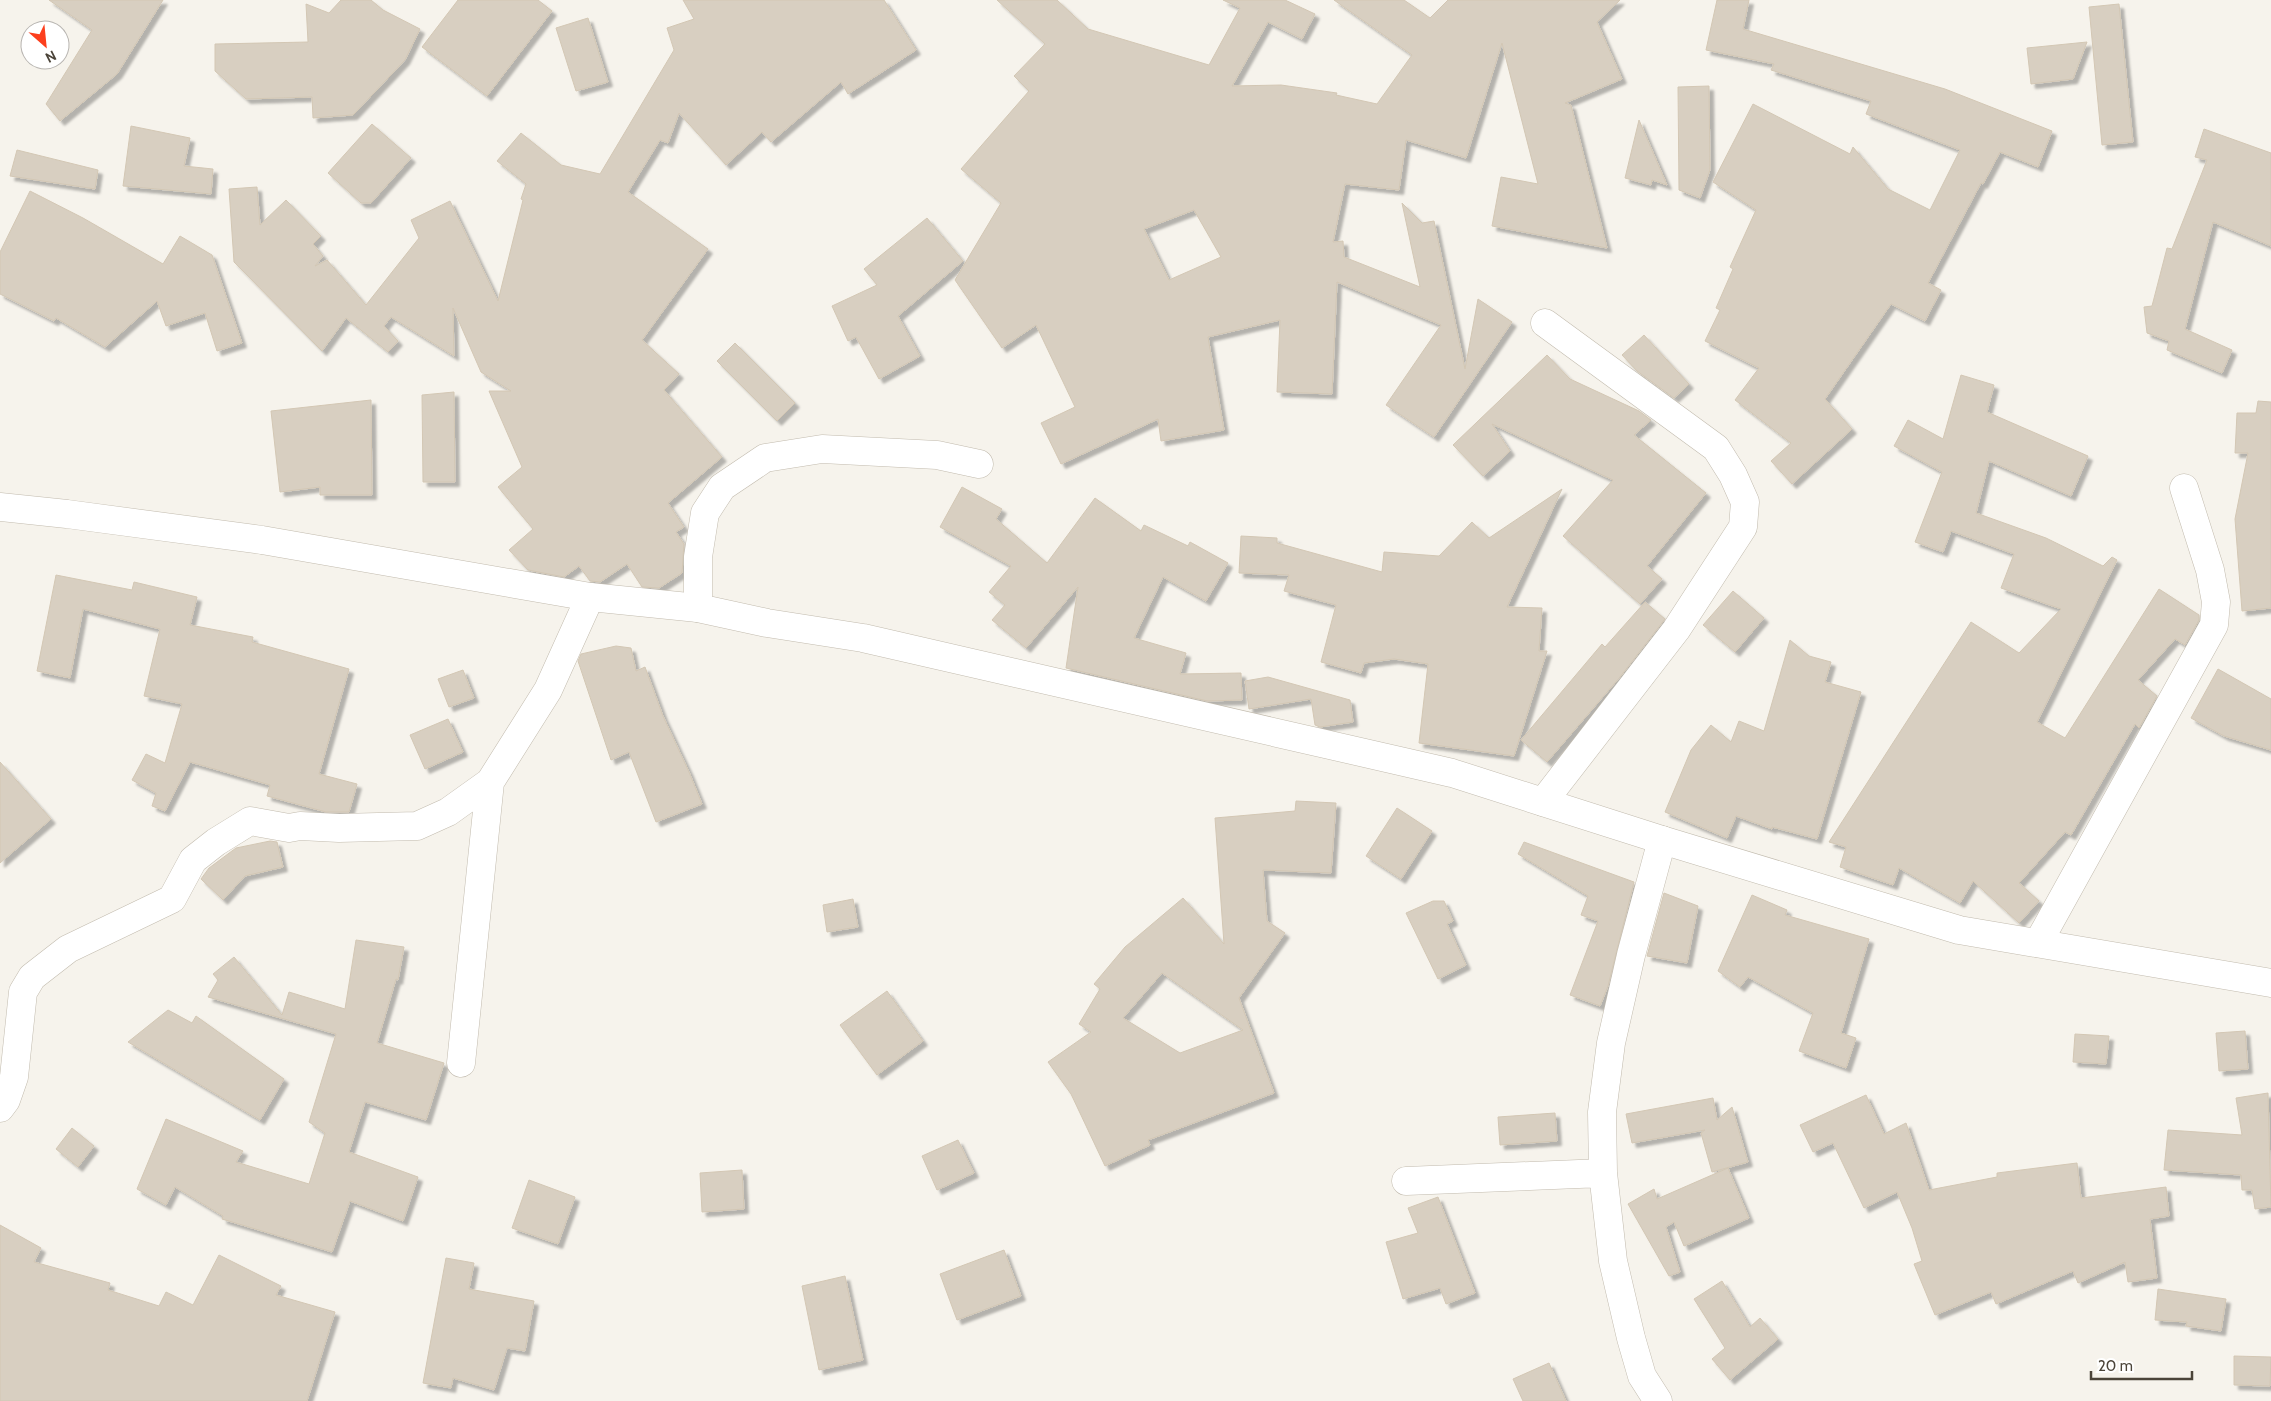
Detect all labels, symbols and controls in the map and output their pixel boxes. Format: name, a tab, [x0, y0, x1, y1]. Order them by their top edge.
north arrow	[20, 20, 70, 70]
text: N	[42, 46, 59, 67]
scale bar	[2091, 1348, 2192, 1380]
text: 20 m	[2098, 1357, 2133, 1375]

